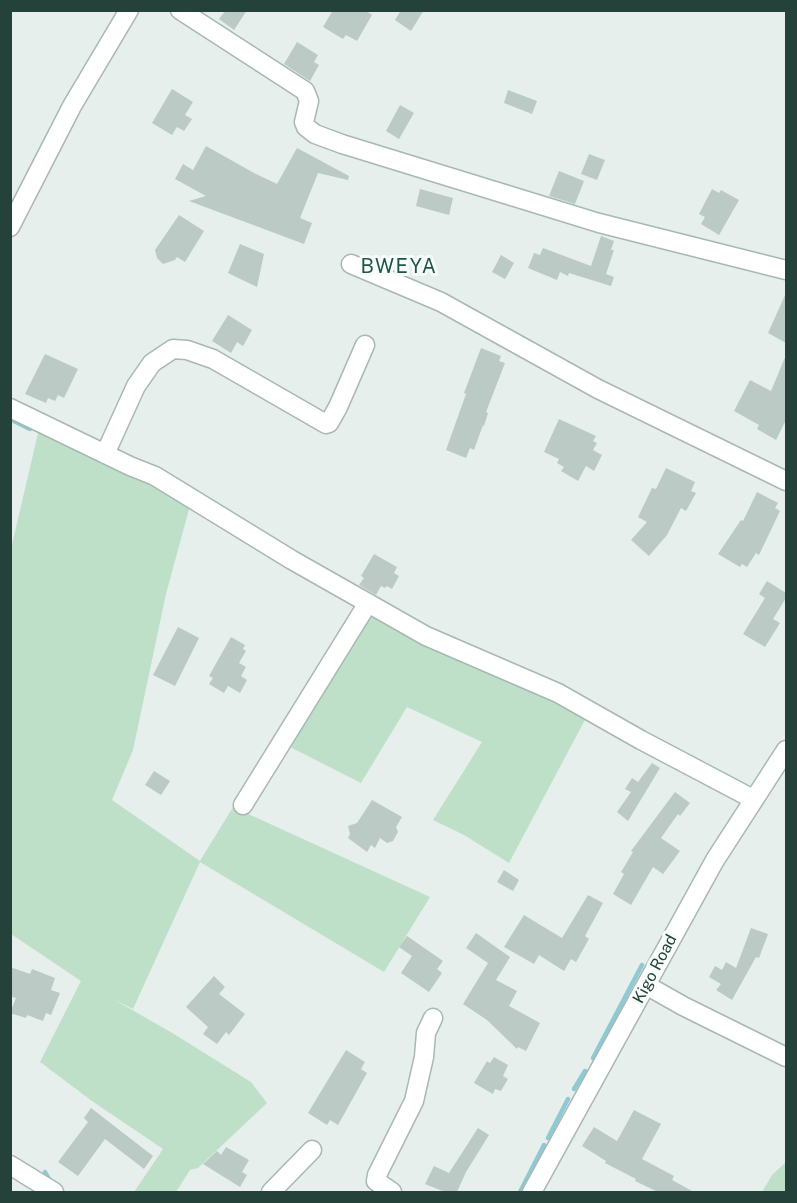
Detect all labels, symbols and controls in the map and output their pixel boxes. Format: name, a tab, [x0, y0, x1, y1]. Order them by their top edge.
district label: BWEYA	[360, 255, 438, 279]
street label: Kigo Road	[629, 931, 681, 1007]

